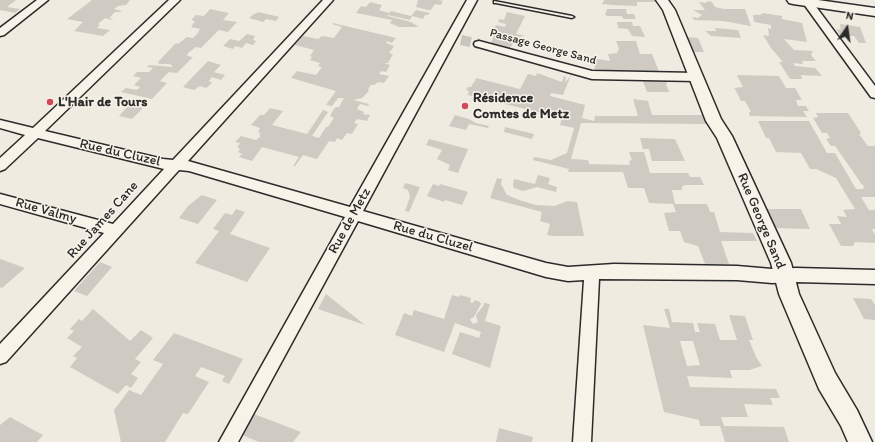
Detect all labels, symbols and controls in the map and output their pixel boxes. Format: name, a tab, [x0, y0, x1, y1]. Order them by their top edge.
north arrow	[827, 8, 867, 48]
text: N	[845, 9, 855, 23]
street label: Passage George Sand	[488, 26, 598, 68]
place label: Résidence Comtes de Metz	[473, 90, 569, 122]
place label: L'Hair de Tours	[58, 94, 148, 110]
marker: L'Hair de Tours	[45, 97, 55, 107]
marker: Résidence Comtes de Metz	[460, 101, 470, 111]
street label: Rue du Cluzel	[78, 136, 162, 170]
street label: Rue George Sand	[733, 171, 789, 271]
street label: Rue James Cane	[64, 178, 142, 262]
street label: Rue de Metz	[325, 185, 375, 257]
street label: Rue Valmy	[13, 194, 79, 228]
street label: Rue du Cluzel	[391, 218, 475, 256]

